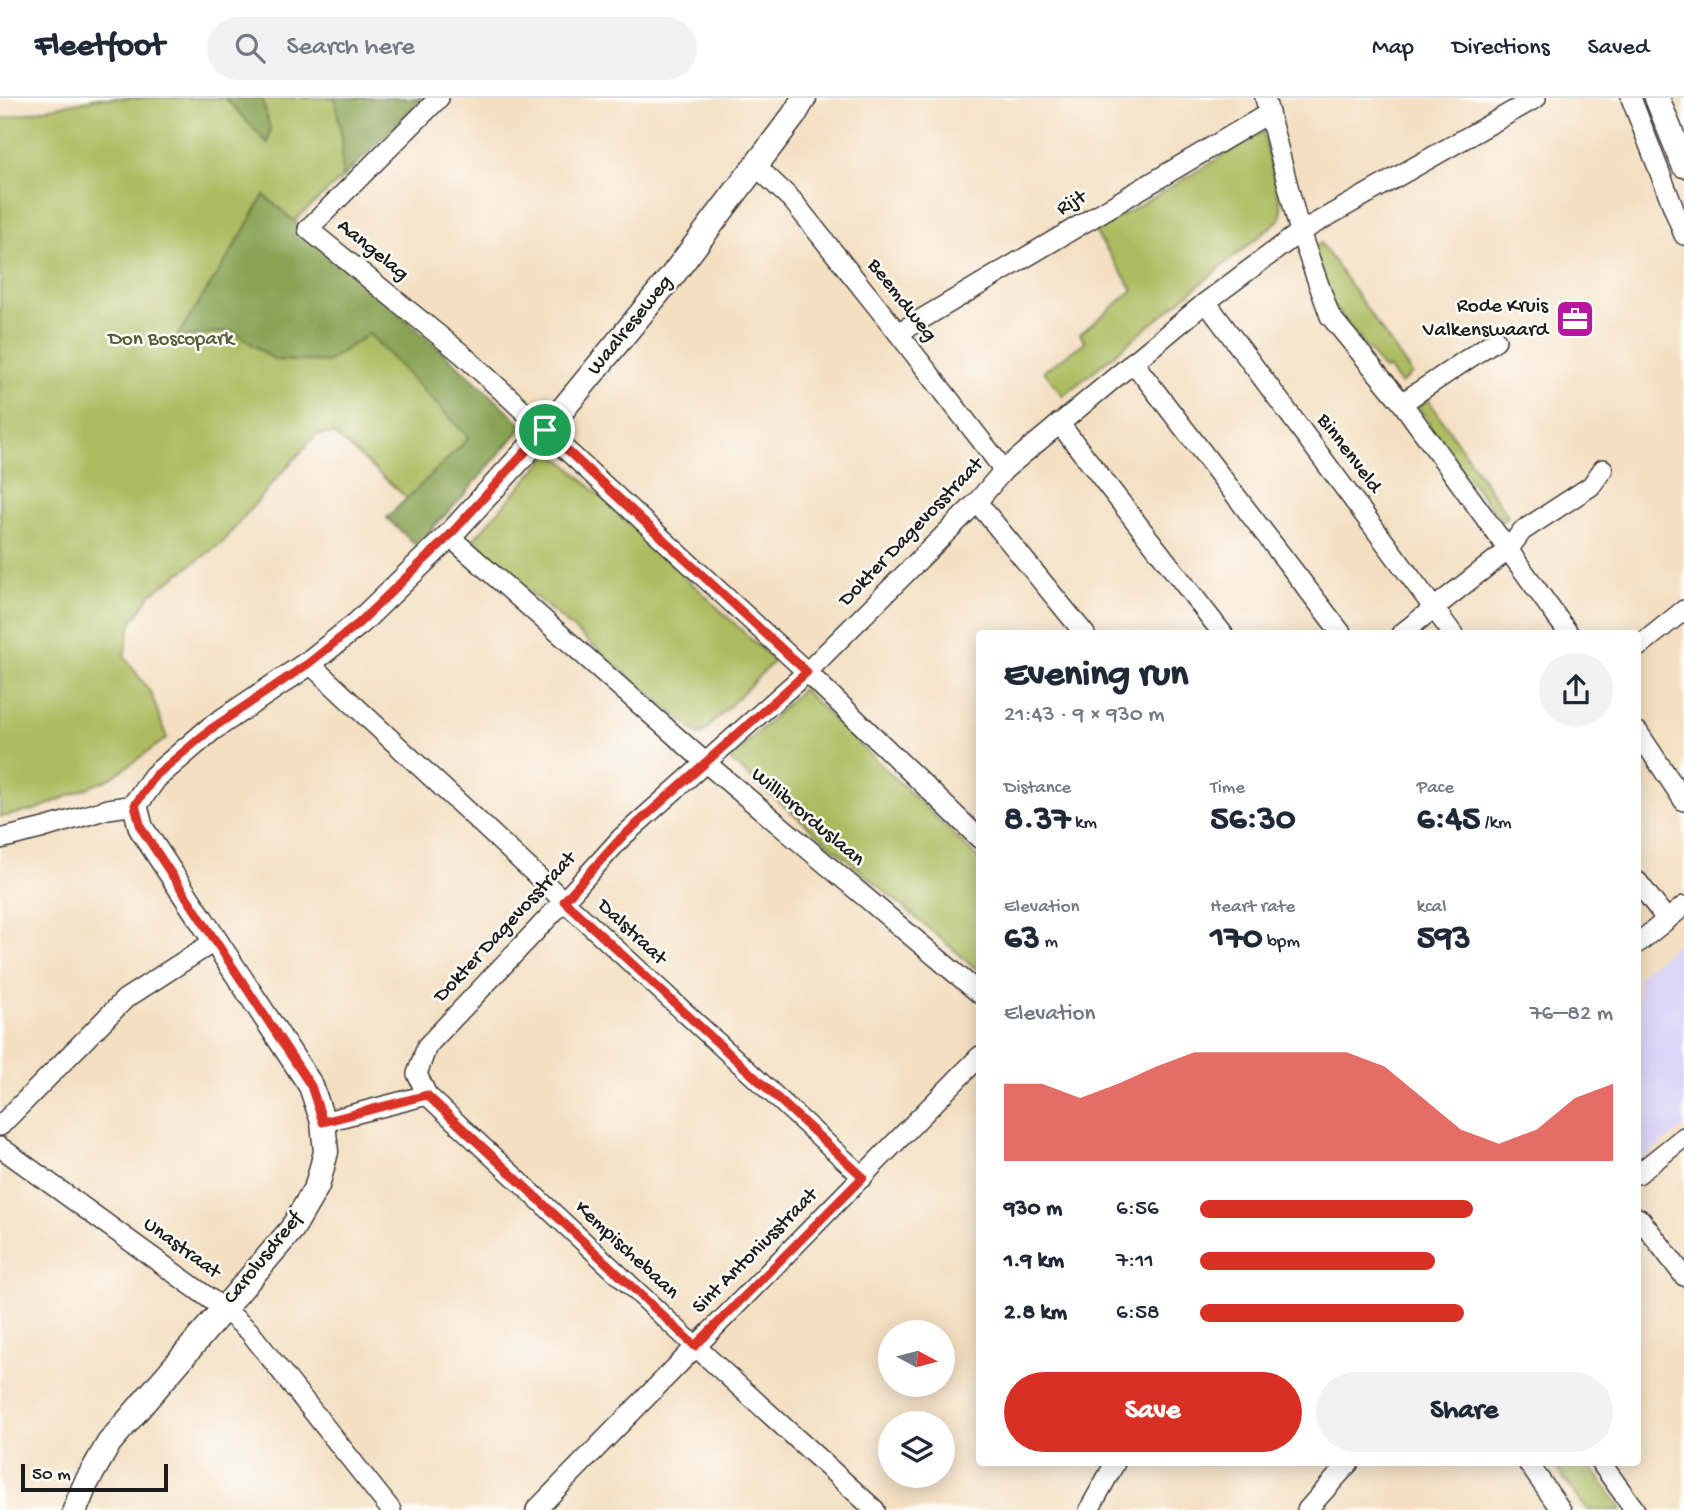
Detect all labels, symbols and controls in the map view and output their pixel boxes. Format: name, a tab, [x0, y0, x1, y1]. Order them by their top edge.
search box	[207, 17, 697, 80]
text: Fleetfoot	[35, 29, 165, 67]
icon: search	[231, 29, 269, 67]
text: Search here	[287, 33, 415, 64]
text: Map	[1372, 34, 1414, 63]
text: Directions	[1452, 34, 1550, 63]
text: Saved	[1588, 34, 1649, 63]
street label: Rijt	[1053, 184, 1093, 223]
street label: Aangelag	[331, 215, 413, 288]
street label: Beemdweg	[860, 254, 941, 348]
street label: Waalreseweg	[583, 271, 679, 381]
place label: Rode Kruis Valkenswaard	[1422, 295, 1550, 344]
office icon: Rode Kruis Valkenswaard	[1554, 298, 1596, 340]
park label: Don Boscopark	[106, 328, 237, 353]
pin	[515, 400, 575, 460]
street label: Binnenveld	[1309, 409, 1387, 500]
icon: arrive	[526, 411, 564, 449]
street label: Dokter Dagevosstraat	[833, 452, 991, 614]
button: share	[1539, 653, 1613, 727]
text: Evening run	[1004, 654, 1188, 698]
text: 21:43 · 9 × 930 m	[1004, 702, 1165, 729]
street label: Willibrorduslaan	[745, 763, 869, 873]
text: Distance	[1004, 777, 1071, 800]
text: Time	[1210, 777, 1245, 800]
text: Pace	[1417, 777, 1454, 800]
text: 8.37	[1004, 800, 1071, 841]
text: 56:30	[1210, 800, 1296, 841]
text: 6:45	[1417, 800, 1480, 841]
text: km	[1071, 812, 1097, 835]
text: /km	[1480, 812, 1511, 835]
street label: Dokter Dagevosstraat	[428, 846, 584, 1010]
street label: Dalstraat	[590, 893, 673, 973]
text: Elevation	[1004, 896, 1080, 919]
text: Heart rate	[1210, 896, 1295, 919]
text: kcal	[1417, 896, 1446, 919]
text: 63	[1004, 919, 1040, 960]
text: 170	[1210, 919, 1263, 960]
text: 593	[1417, 919, 1471, 960]
text: m	[1040, 931, 1058, 954]
text: bpm	[1263, 931, 1300, 954]
text: Elevation	[1004, 1001, 1095, 1028]
text: 76–82 m	[1530, 1001, 1613, 1028]
street label: Sint Antoniusstraat	[688, 1182, 826, 1320]
street label: Kempischebaan	[569, 1196, 683, 1306]
text: 930 m	[1004, 1196, 1062, 1223]
text: 6:56	[1116, 1196, 1159, 1223]
street label: Carolusdreef	[219, 1207, 310, 1310]
street label: Unastraat	[137, 1213, 226, 1287]
text: 1.9 km	[1004, 1248, 1064, 1275]
text: 7:11	[1116, 1248, 1154, 1275]
text: 2.8 km	[1004, 1300, 1067, 1327]
text: 6:58	[1116, 1300, 1160, 1327]
north arrow	[878, 1320, 956, 1396]
map controls	[878, 1320, 955, 1488]
button: Save	[1004, 1372, 1302, 1452]
button: Share	[1316, 1372, 1613, 1452]
button: layers	[878, 1411, 955, 1488]
scale bar	[21, 1461, 168, 1493]
text: 50 m	[32, 1464, 71, 1487]

